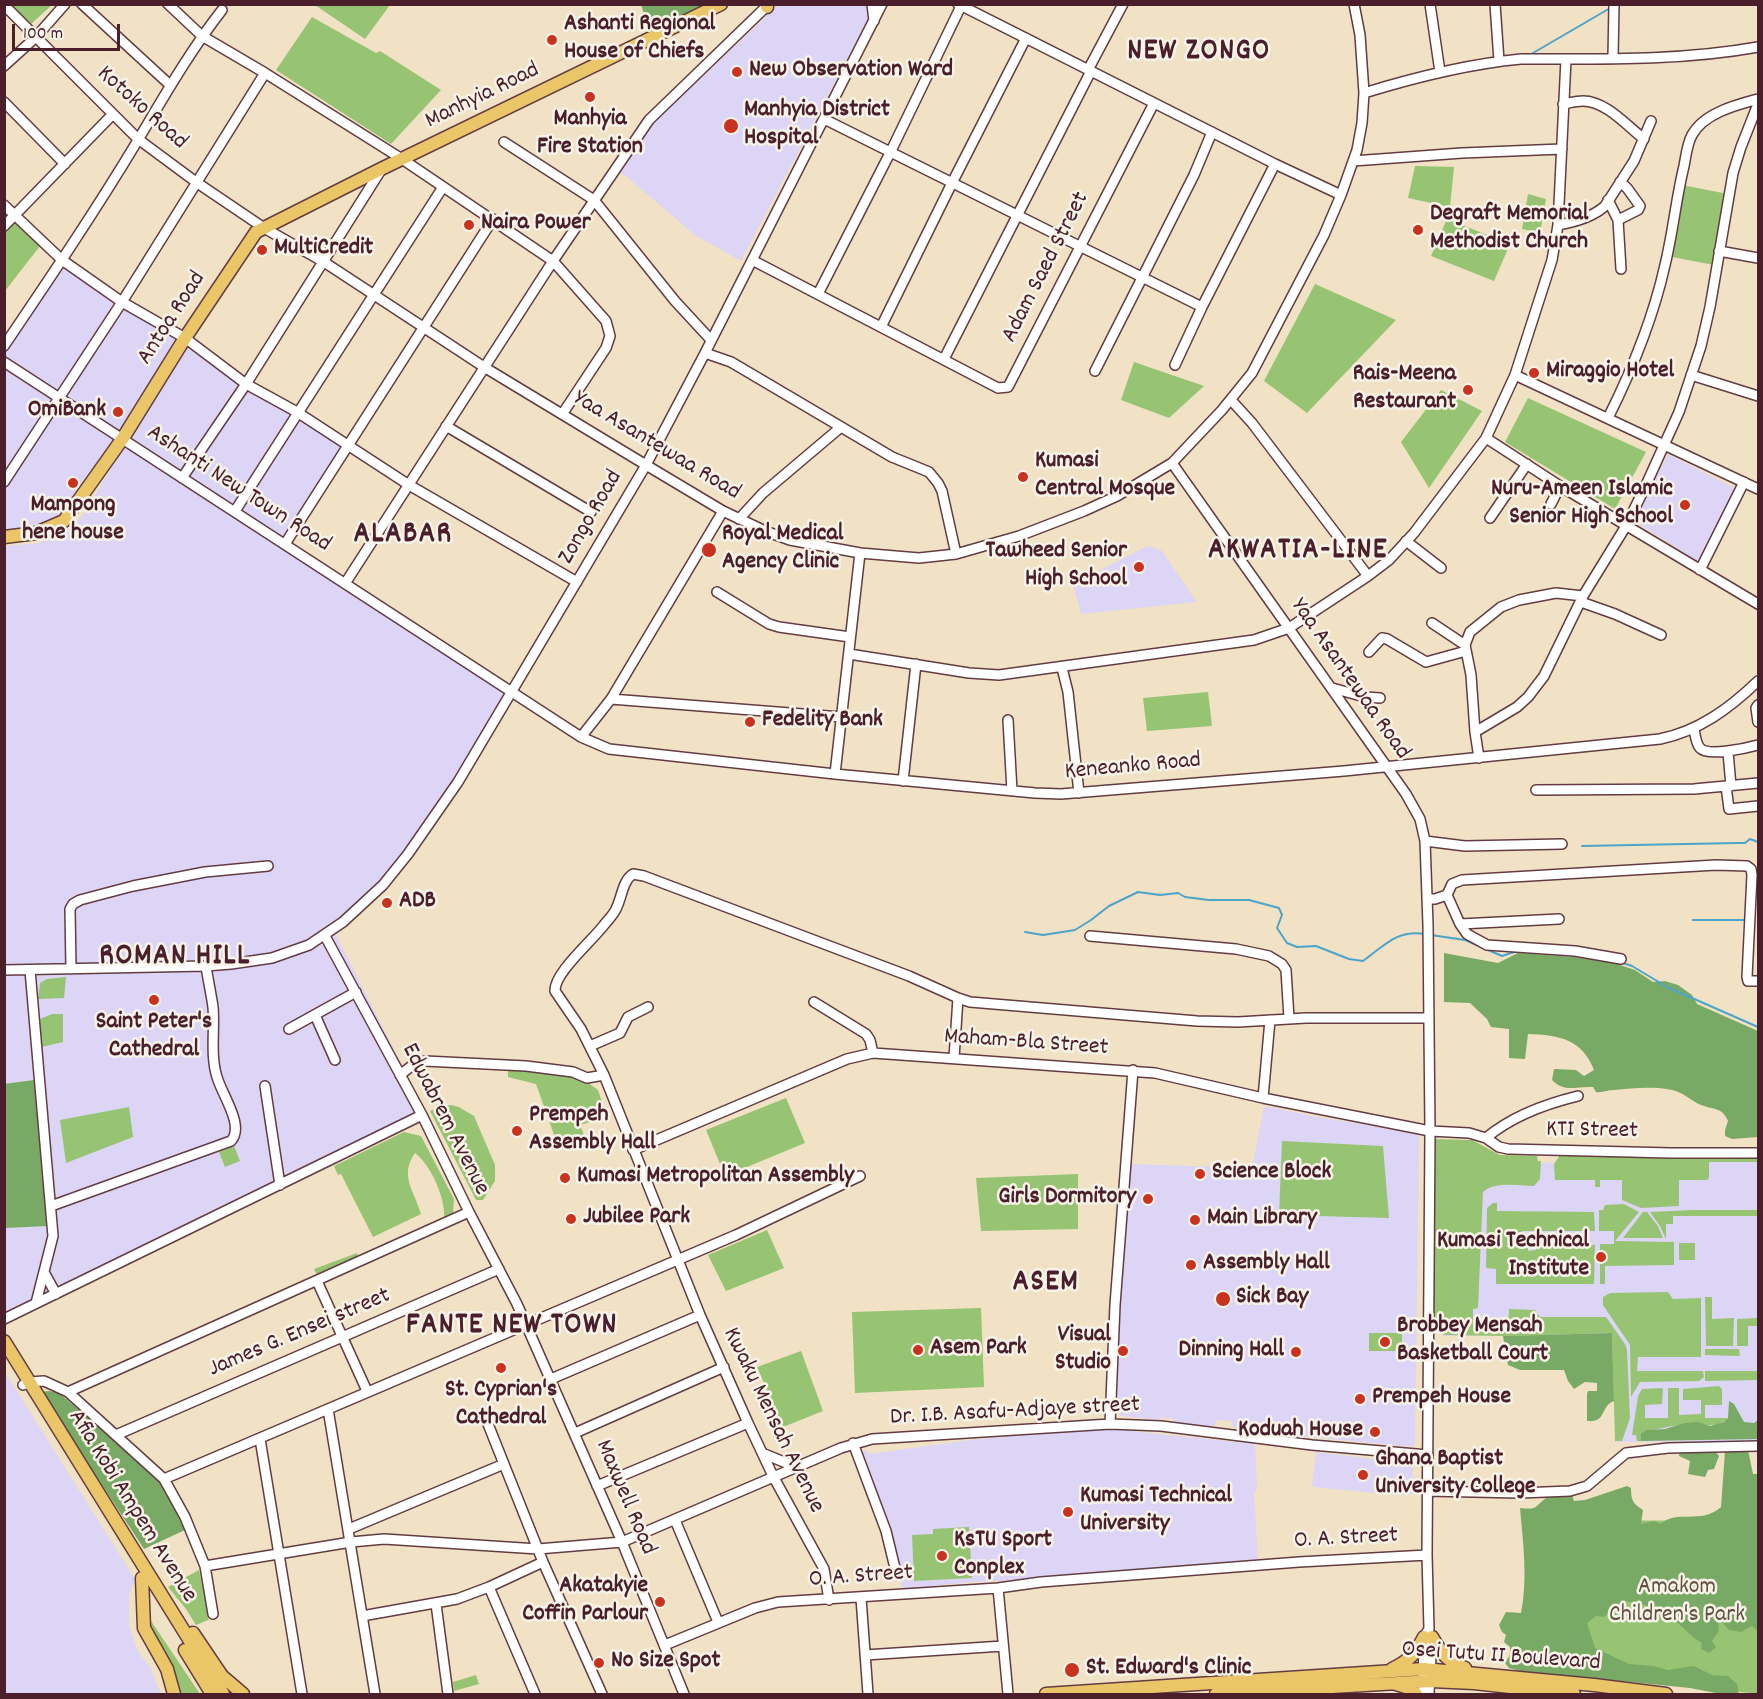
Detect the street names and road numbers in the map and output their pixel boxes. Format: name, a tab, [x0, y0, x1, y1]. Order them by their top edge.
street label: Manhyia Road	[421, 57, 545, 137]
street label: Kotoko Road	[90, 61, 192, 157]
street label: Adam Saed Street	[997, 188, 1097, 348]
street label: Antoa Road	[132, 267, 214, 371]
street label: Yaa Asantewaa Road	[567, 386, 745, 508]
street label: Ashanti New Town Road	[141, 420, 335, 560]
street label: Zongo Road	[554, 466, 630, 570]
street label: Yaa Asantewaa Road	[1283, 594, 1415, 766]
street label: Keneanko Road	[1064, 748, 1202, 788]
street label: Maham-Bla Street	[943, 1024, 1109, 1064]
street label: Edwabrem Avenue	[393, 1039, 495, 1201]
street label: KTI Street	[1546, 1117, 1638, 1147]
street label: James G. Ensei street	[205, 1283, 395, 1385]
street label: Kwaku Mensah Avenue	[715, 1324, 829, 1518]
street label: Dr. I.B. Asafu-Adjaye street	[889, 1392, 1141, 1434]
street label: Afia Kobi Ampem Avenue	[60, 1405, 202, 1609]
street label: Maxwell Road	[587, 1436, 661, 1560]
street label: O. A. Street	[1293, 1523, 1399, 1557]
street label: O. A. Street	[808, 1560, 914, 1596]
street label: Osei Tutu II Boulevard	[1401, 1637, 1601, 1679]

